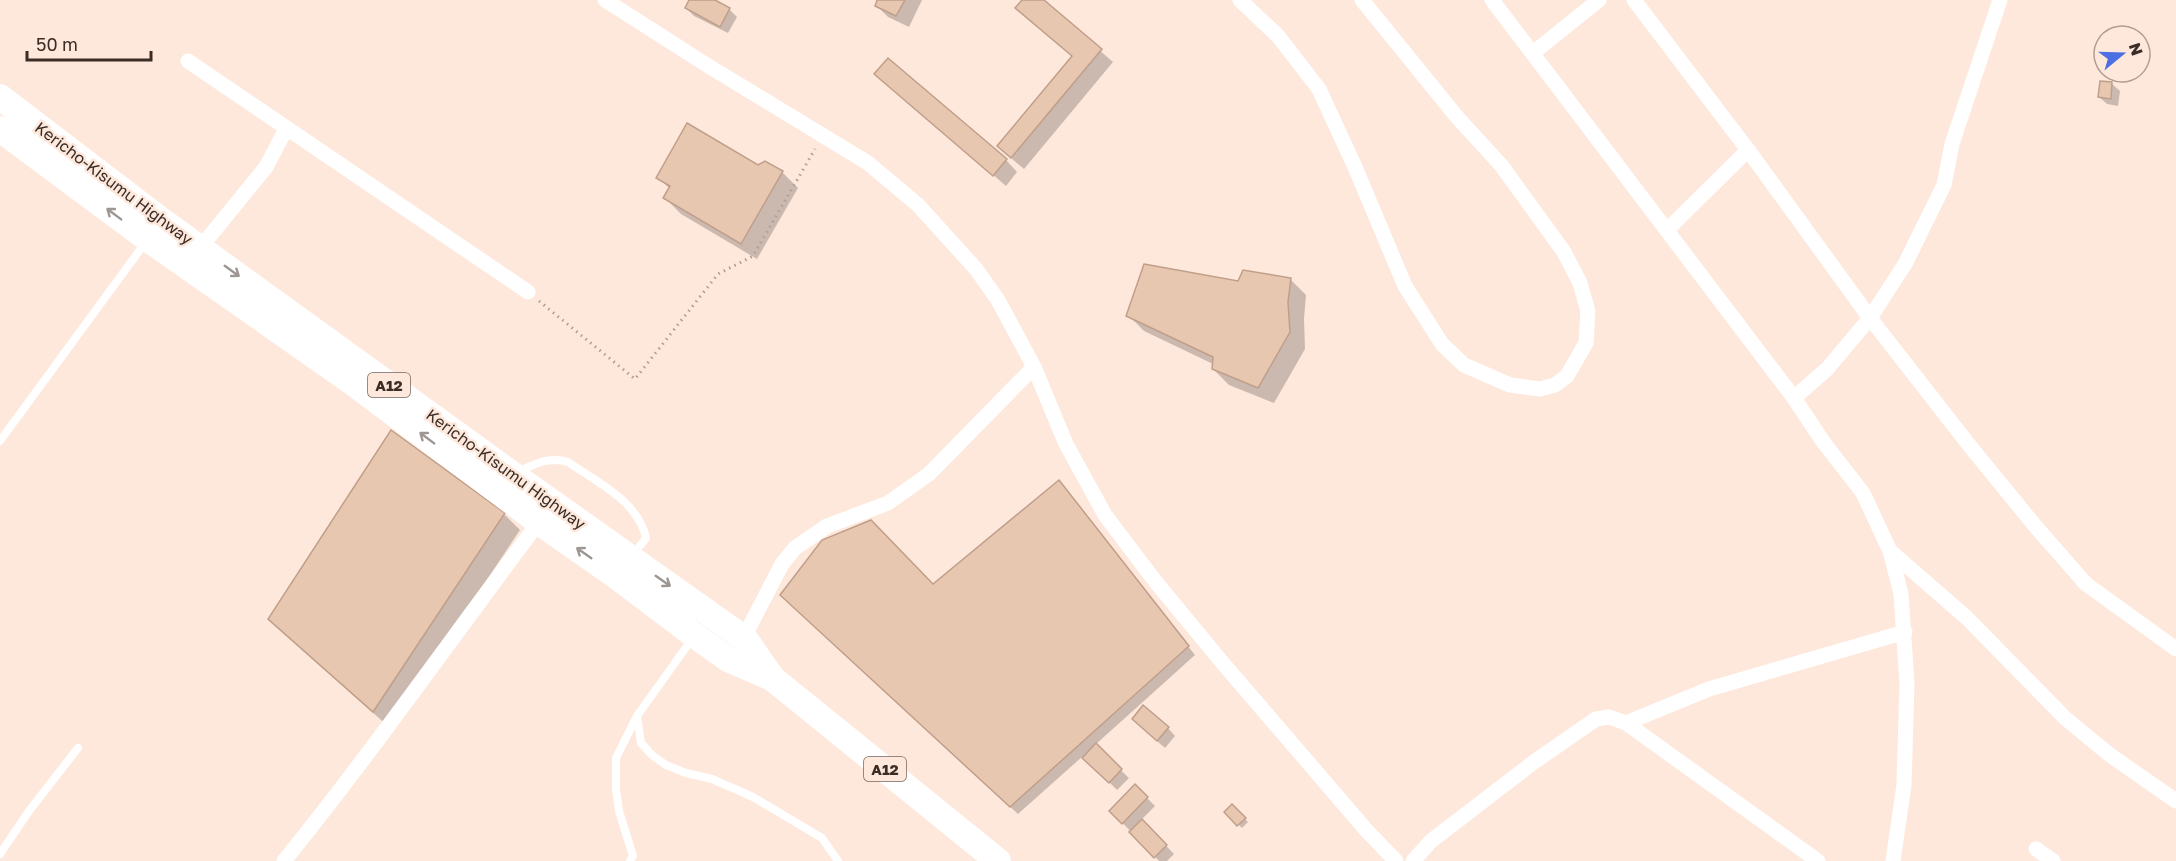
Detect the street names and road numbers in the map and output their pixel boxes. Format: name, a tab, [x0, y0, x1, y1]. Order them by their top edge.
street label: Kericho-Kisumu Highway	[31, 117, 197, 249]
road number: A12	[368, 373, 410, 397]
street label: Kericho-Kisumu Highway	[422, 404, 590, 534]
road number: A12	[864, 757, 906, 781]

